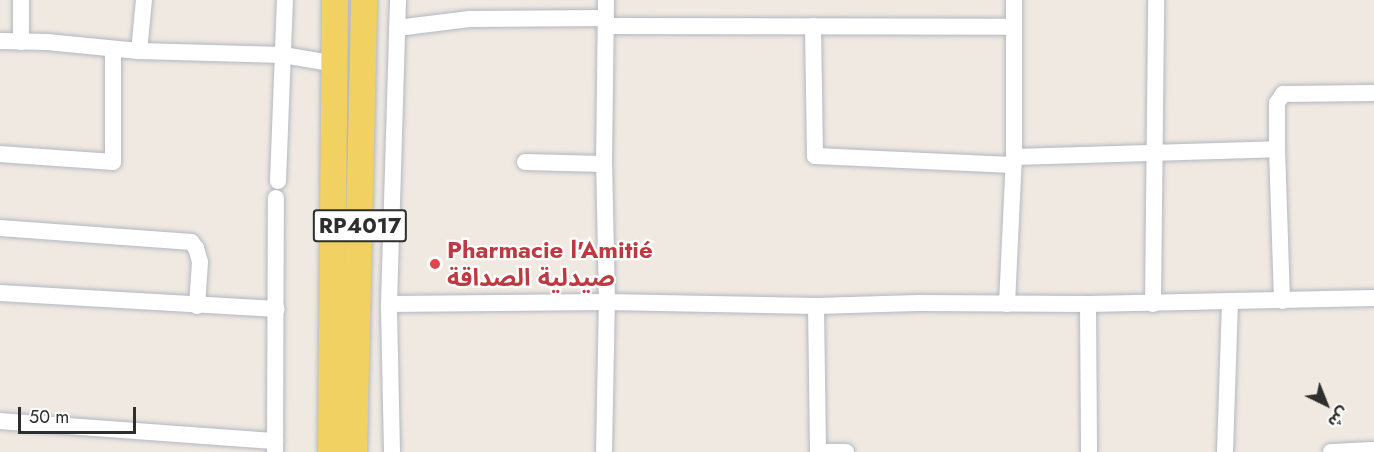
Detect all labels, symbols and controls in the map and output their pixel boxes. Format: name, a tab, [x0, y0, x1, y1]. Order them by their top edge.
road number: RP4017	[312, 207, 408, 245]
place label: Pharmacie l'Amitié صيدلية الصداقة	[447, 236, 653, 292]
marker: Pharmacie l'Amitié صيدلية الصداقة	[428, 257, 442, 271]
north arrow	[1296, 374, 1356, 434]
scale bar	[21, 395, 140, 433]
text: ش	[1323, 402, 1354, 433]
text: 50 m	[29, 404, 69, 430]

